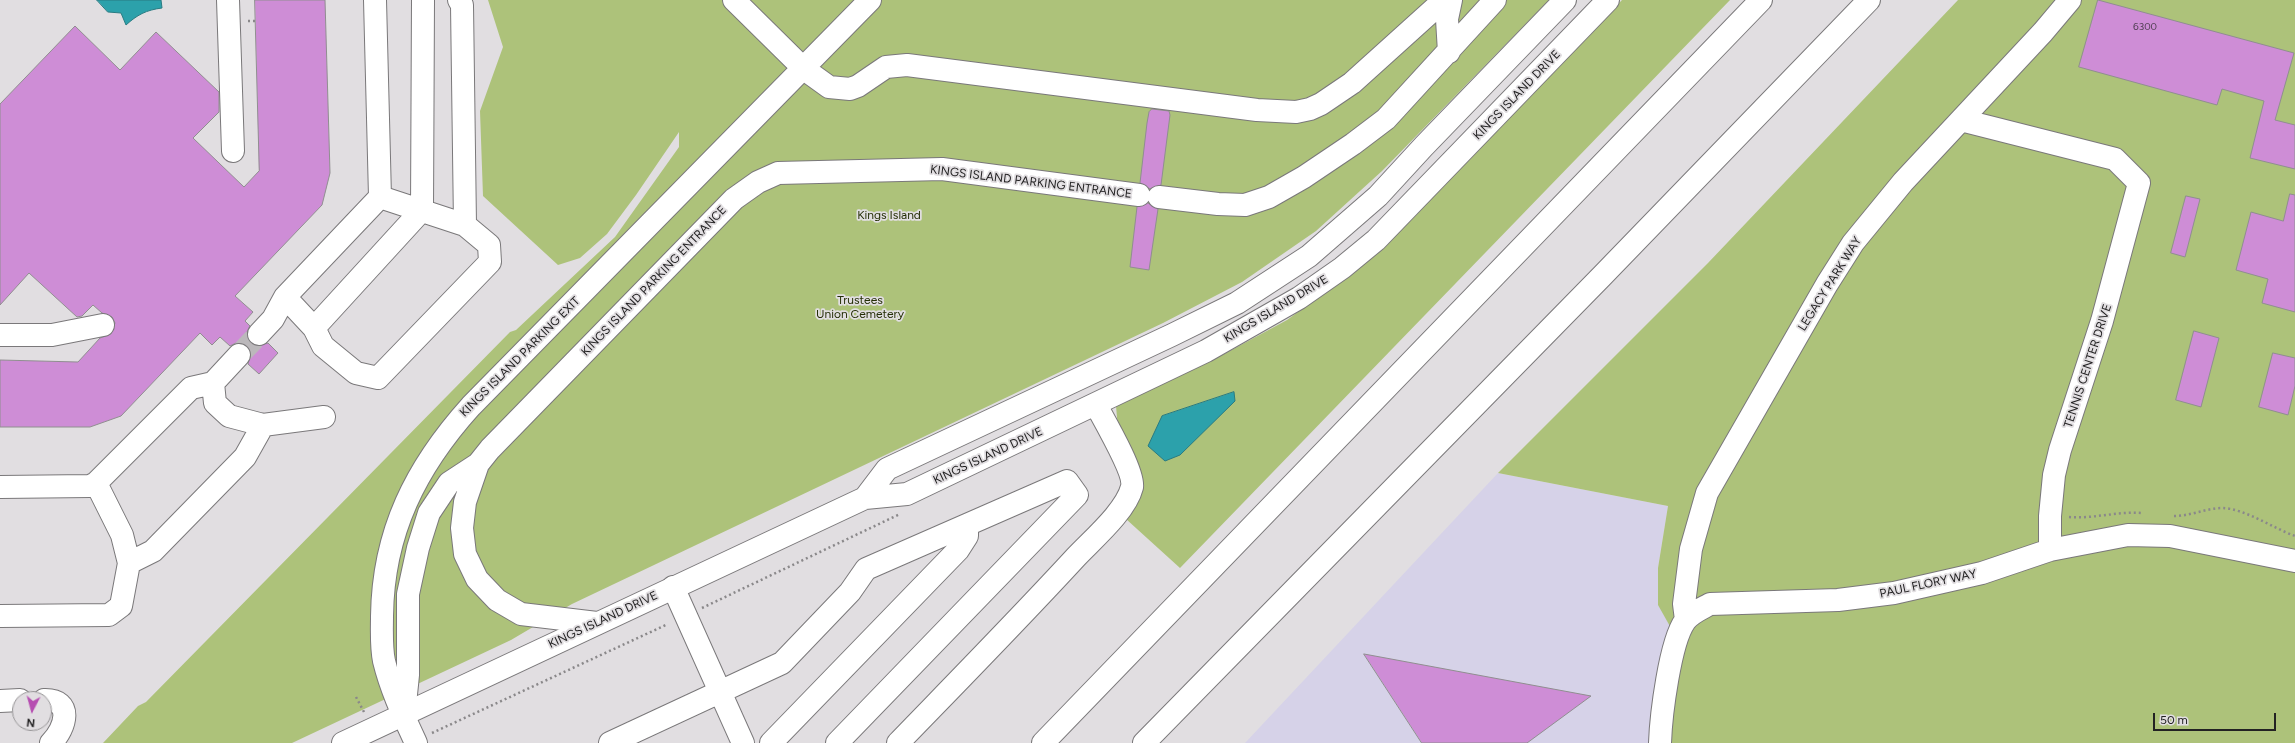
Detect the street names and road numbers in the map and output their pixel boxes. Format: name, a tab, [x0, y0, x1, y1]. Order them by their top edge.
street label: KINGS ISLAND DRIVE	[1470, 47, 1564, 143]
street label: KINGS ISLAND PARKING ENTRANCE	[929, 162, 1133, 202]
street label: KINGS ISLAND PARKING ENTRANCE	[578, 203, 730, 359]
street label: LEGACY PARK WAY	[1795, 234, 1865, 334]
street label: KINGS ISLAND DRIVE	[1221, 272, 1331, 346]
street label: KINGS ISLAND PARKING EXIT	[457, 294, 583, 420]
street label: TENNIS CENTER DRIVE	[2061, 302, 2115, 430]
street label: KINGS ISLAND DRIVE	[931, 424, 1045, 488]
street label: PAUL FLORY WAY	[1878, 567, 1978, 601]
street label: KINGS ISLAND DRIVE	[546, 588, 660, 652]

